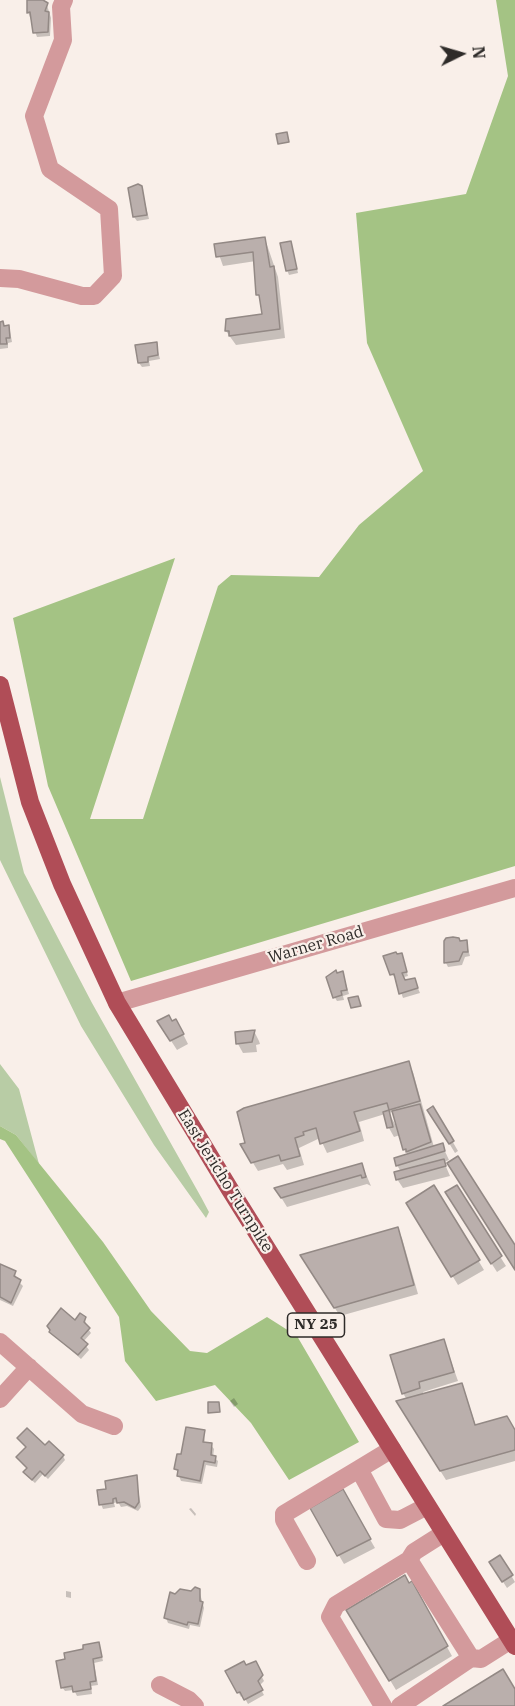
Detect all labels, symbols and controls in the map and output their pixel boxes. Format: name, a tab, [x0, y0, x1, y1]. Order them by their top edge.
north arrow	[431, 24, 491, 84]
text: N	[468, 45, 489, 60]
street label: Warner Road	[266, 922, 366, 968]
street label: East Jericho Turnpike	[173, 1106, 277, 1256]
road number: NY 25	[288, 1313, 344, 1337]

